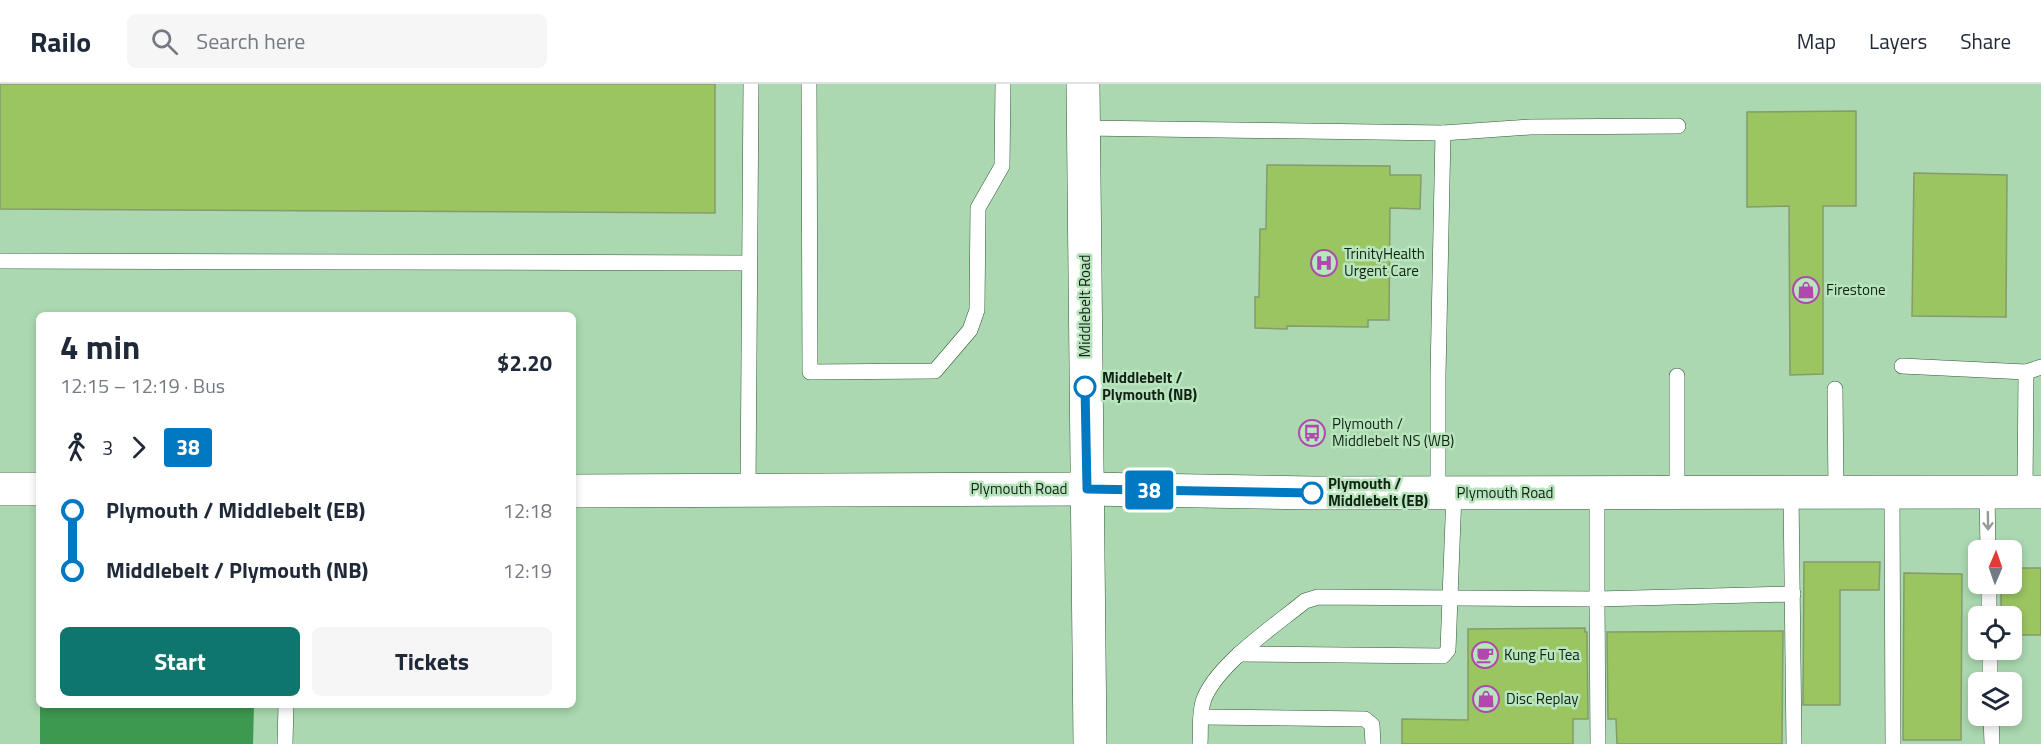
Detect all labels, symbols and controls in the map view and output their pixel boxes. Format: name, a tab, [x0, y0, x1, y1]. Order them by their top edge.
search box	[127, 14, 547, 68]
text: Railo	[30, 20, 91, 63]
text: Search here	[196, 24, 305, 58]
icon: search	[148, 25, 181, 58]
text: Map	[1797, 25, 1836, 57]
text: Layers	[1869, 25, 1927, 57]
text: Share	[1960, 25, 2011, 57]
place label: TrinityHealth Urgent Care	[1344, 242, 1425, 282]
hospital icon: TrinityHealth Urgent Care	[1309, 248, 1339, 278]
street label: Middlebelt Road	[1073, 255, 1096, 357]
shop icon: Firestone	[1791, 275, 1821, 305]
place label: Firestone	[1826, 278, 1886, 301]
text: 4 min	[60, 322, 140, 372]
text: $2.20	[497, 346, 552, 380]
place label: Middlebelt / Plymouth (NB)	[1102, 366, 1197, 406]
text: 12:15 – 12:19 · Bus	[60, 370, 225, 401]
marker: Middlebelt / Plymouth (NB)	[1074, 376, 1096, 398]
place label: Plymouth / Middlebelt NS (WB)	[1332, 412, 1454, 452]
bus stop icon: Plymouth / Middlebelt NS (WB)	[1297, 418, 1327, 448]
icon: walk	[60, 431, 93, 464]
icon: forward	[122, 431, 155, 464]
text: 38	[176, 431, 200, 463]
text: 3	[102, 432, 113, 463]
line badge: 38	[1122, 470, 1176, 510]
place label: Plymouth / Middlebelt (EB)	[1328, 472, 1429, 512]
text: 38	[1137, 474, 1161, 506]
street label: Plymouth Road	[970, 477, 1068, 500]
street label: Plymouth Road	[1456, 481, 1554, 504]
marker: Plymouth / Middlebelt (EB)	[1301, 482, 1323, 504]
text: Plymouth / Middlebelt (EB)	[106, 493, 365, 527]
text: 12:18	[503, 495, 552, 526]
one-way arrow	[1982, 511, 1994, 531]
north arrow	[1968, 540, 2022, 594]
map controls	[1968, 540, 2022, 726]
text: Middlebelt / Plymouth (NB)	[106, 553, 368, 587]
text: 12:19	[503, 555, 552, 586]
button: locate	[1968, 606, 2022, 660]
button: Start	[60, 627, 300, 696]
button: Tickets	[312, 627, 552, 696]
cafe icon: Kung Fu Tea	[1470, 640, 1500, 670]
place label: Kung Fu Tea	[1504, 643, 1580, 666]
button: layers	[1968, 672, 2022, 726]
shop icon: Disc Replay	[1471, 684, 1501, 714]
place label: Disc Replay	[1506, 687, 1579, 710]

